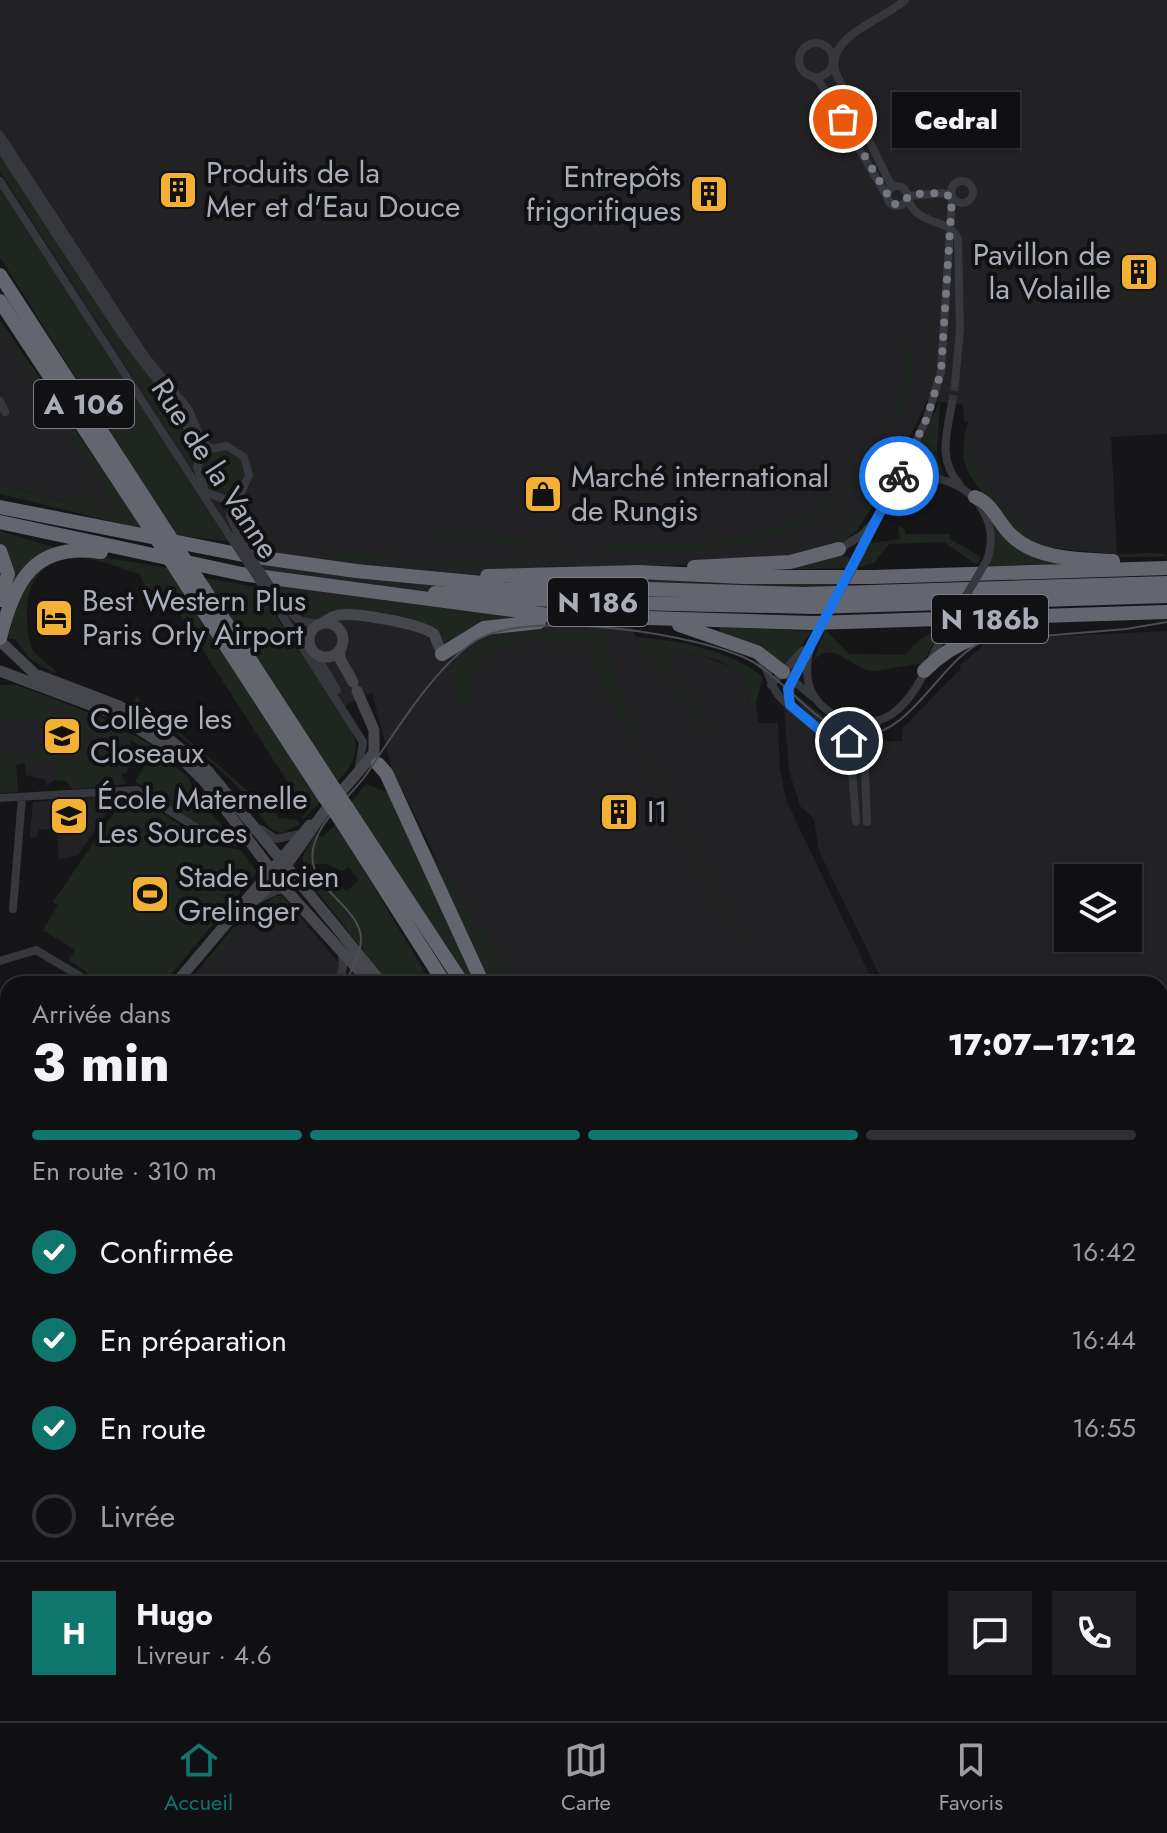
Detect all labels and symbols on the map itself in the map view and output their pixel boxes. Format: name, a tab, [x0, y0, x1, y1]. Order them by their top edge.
pin	[809, 85, 877, 153]
callout: Cedral	[891, 91, 1019, 147]
place label: Produits de la Mer et d'Eau Douce	[206, 151, 460, 228]
place label: Entrepôts frigorifiques	[526, 155, 681, 232]
building icon: Produits de la Mer et d'Eau Douce	[157, 169, 199, 211]
building icon: Entrepôts frigorifiques	[688, 173, 730, 215]
place label: Pavillon de la Volaille	[973, 233, 1111, 310]
building icon: Pavillon de la Volaille	[1118, 251, 1160, 293]
street label: Rue de la Vanne	[141, 370, 290, 567]
road number: A 106	[34, 380, 134, 428]
courier	[859, 436, 939, 516]
place label: Marché international de Rungis	[571, 455, 829, 532]
shop icon: Marché international de Rungis	[522, 473, 564, 515]
road number: N 186	[548, 578, 648, 626]
place label: Best Western Plus Paris Orly Airport	[82, 579, 306, 656]
road number: N 186b	[932, 595, 1048, 643]
hotel icon: Best Western Plus Paris Orly Airport	[33, 597, 75, 639]
place label: Collège les Closeaux	[90, 697, 232, 774]
pin	[815, 707, 883, 775]
school or university icon: Collège les Closeaux	[41, 715, 83, 757]
place label: École Maternelle Les Sources	[97, 777, 308, 854]
place label: I1	[647, 790, 668, 833]
building icon: I1	[598, 791, 640, 833]
school or university icon: École Maternelle Les Sources	[48, 795, 90, 837]
place label: Stade Lucien Grelinger	[178, 855, 340, 932]
sports icon: Stade Lucien Grelinger	[129, 873, 171, 915]

